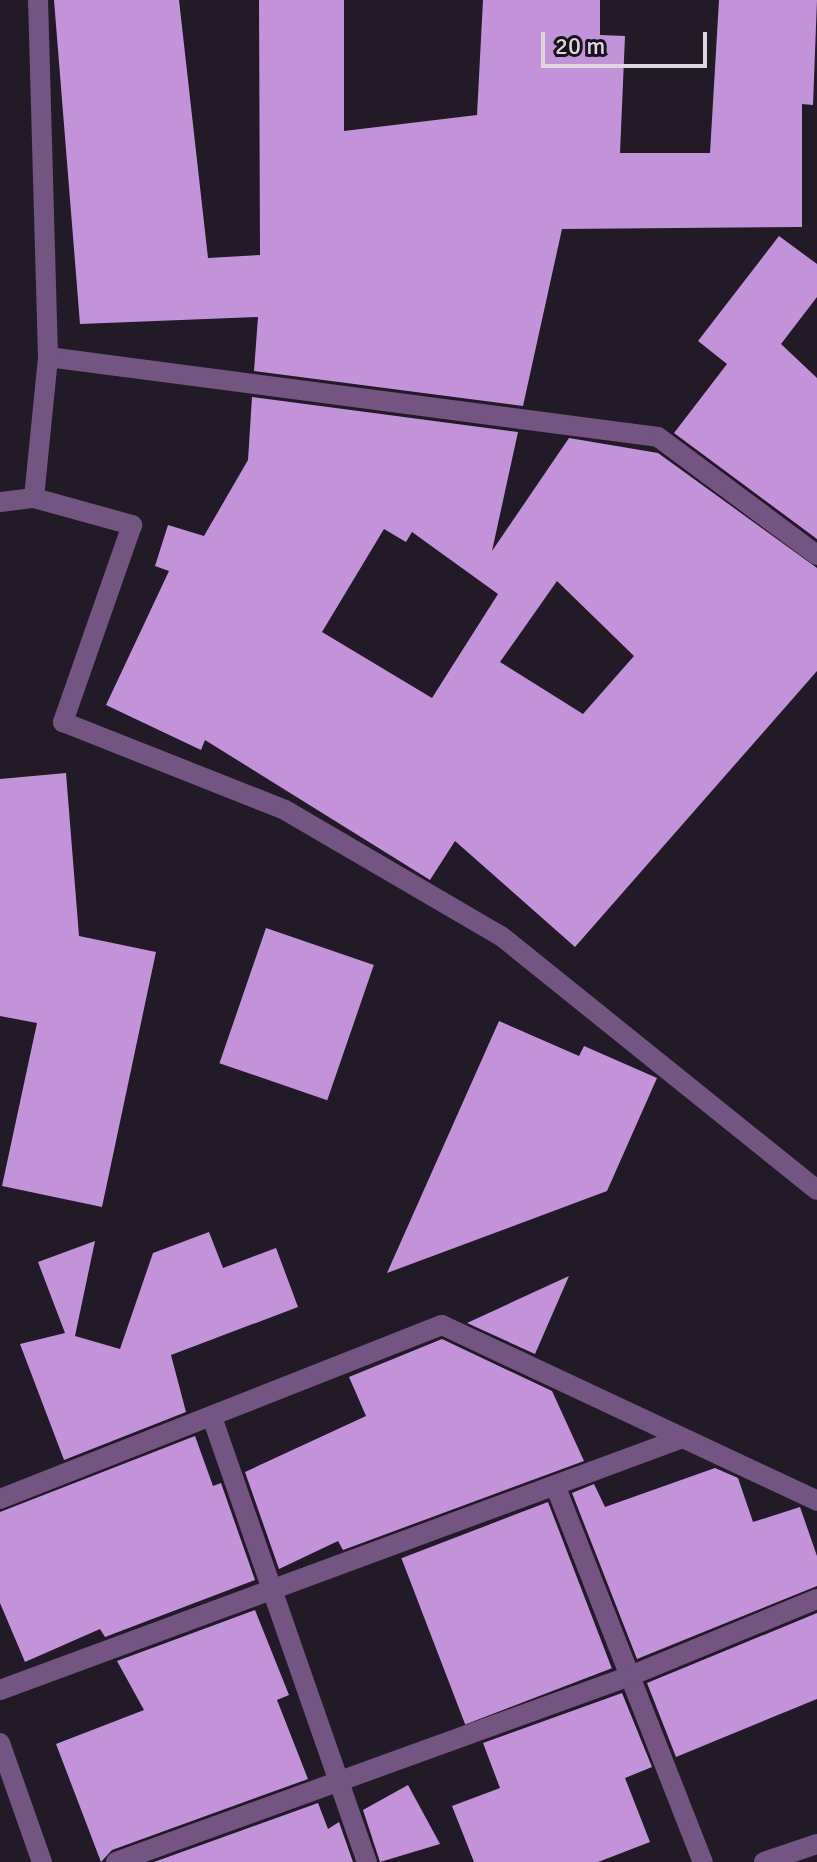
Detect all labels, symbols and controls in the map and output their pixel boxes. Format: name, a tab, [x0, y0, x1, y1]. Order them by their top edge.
scale bar	[545, 16, 711, 66]
text: 20 m	[555, 31, 605, 61]

